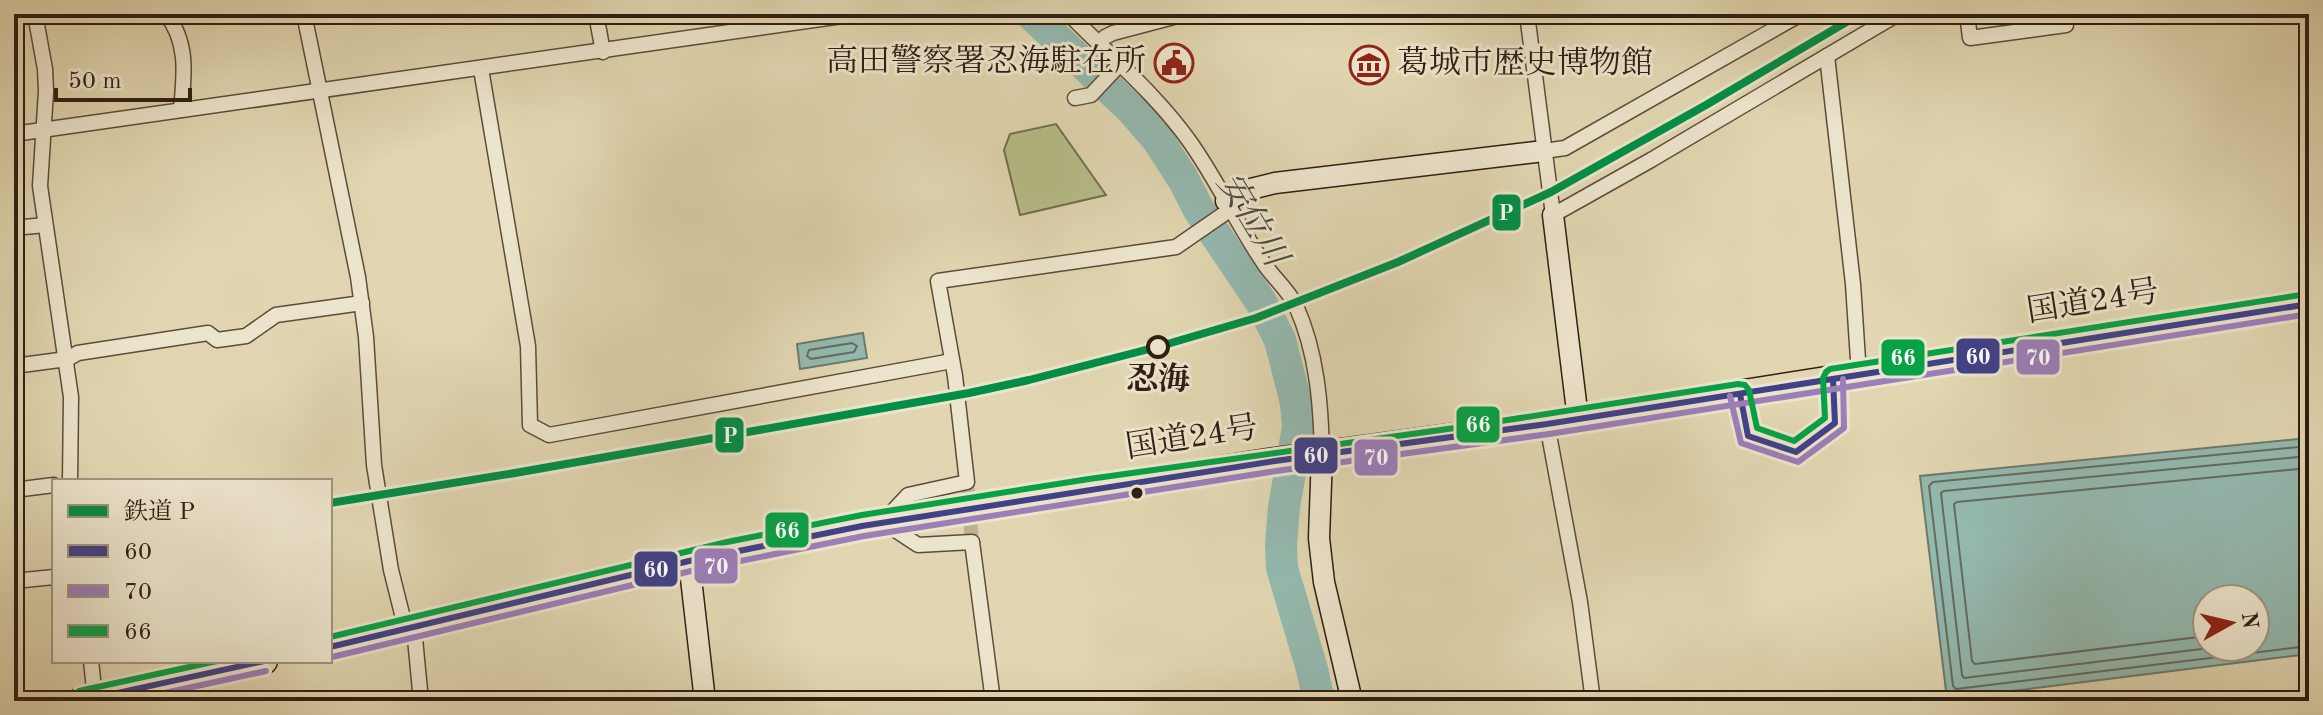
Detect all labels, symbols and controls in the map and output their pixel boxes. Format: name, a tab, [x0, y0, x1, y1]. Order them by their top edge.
public building icon: 高田警察署忍海駐在所	[1153, 42, 1195, 84]
place label: 高田警察署忍海駐在所	[826, 43, 1146, 79]
museum icon: 葛城市歴史博物館	[1348, 44, 1390, 86]
place label: 葛城市歴史博物館	[1397, 46, 1653, 81]
scale bar	[56, 52, 190, 102]
text: 50 m	[68, 70, 122, 94]
water label: 安位川	[1210, 166, 1296, 276]
line badge: P	[1491, 193, 1522, 232]
text: P	[1498, 203, 1514, 225]
street label: 国道24号	[2024, 274, 2161, 329]
marker: 忍海	[1147, 336, 1169, 358]
line badge: 60	[1955, 337, 2001, 375]
line badge: 66	[1880, 338, 1926, 377]
line badge: 70	[2015, 338, 2061, 376]
text: 60	[1965, 347, 1991, 369]
text: 66	[1890, 348, 1916, 370]
text: 70	[2025, 348, 2051, 370]
place label: 忍海	[1126, 361, 1190, 397]
line badge: 66	[1455, 405, 1501, 444]
street label: 国道24号	[1123, 410, 1260, 465]
text: 66	[1465, 415, 1491, 437]
line badge: P	[714, 416, 745, 454]
text: P	[722, 426, 738, 448]
line badge: 60	[1293, 436, 1339, 475]
line badge: 70	[1353, 438, 1399, 477]
text: 60	[1303, 446, 1329, 468]
text: 70	[1363, 448, 1389, 470]
legend	[52, 479, 332, 663]
unlabelled marker	[1129, 485, 1145, 501]
text: 鉄道 P	[124, 498, 195, 525]
line badge: 66	[764, 511, 810, 549]
text: 66	[774, 521, 800, 543]
text: 60	[124, 541, 152, 565]
line badge: 70	[693, 547, 739, 585]
line badge: 60	[633, 550, 679, 588]
text: 70	[703, 557, 729, 579]
text: 60	[643, 560, 669, 582]
text: 70	[124, 581, 152, 605]
north arrow	[2191, 583, 2271, 663]
text: N	[2237, 611, 2261, 631]
text: 66	[124, 621, 152, 645]

